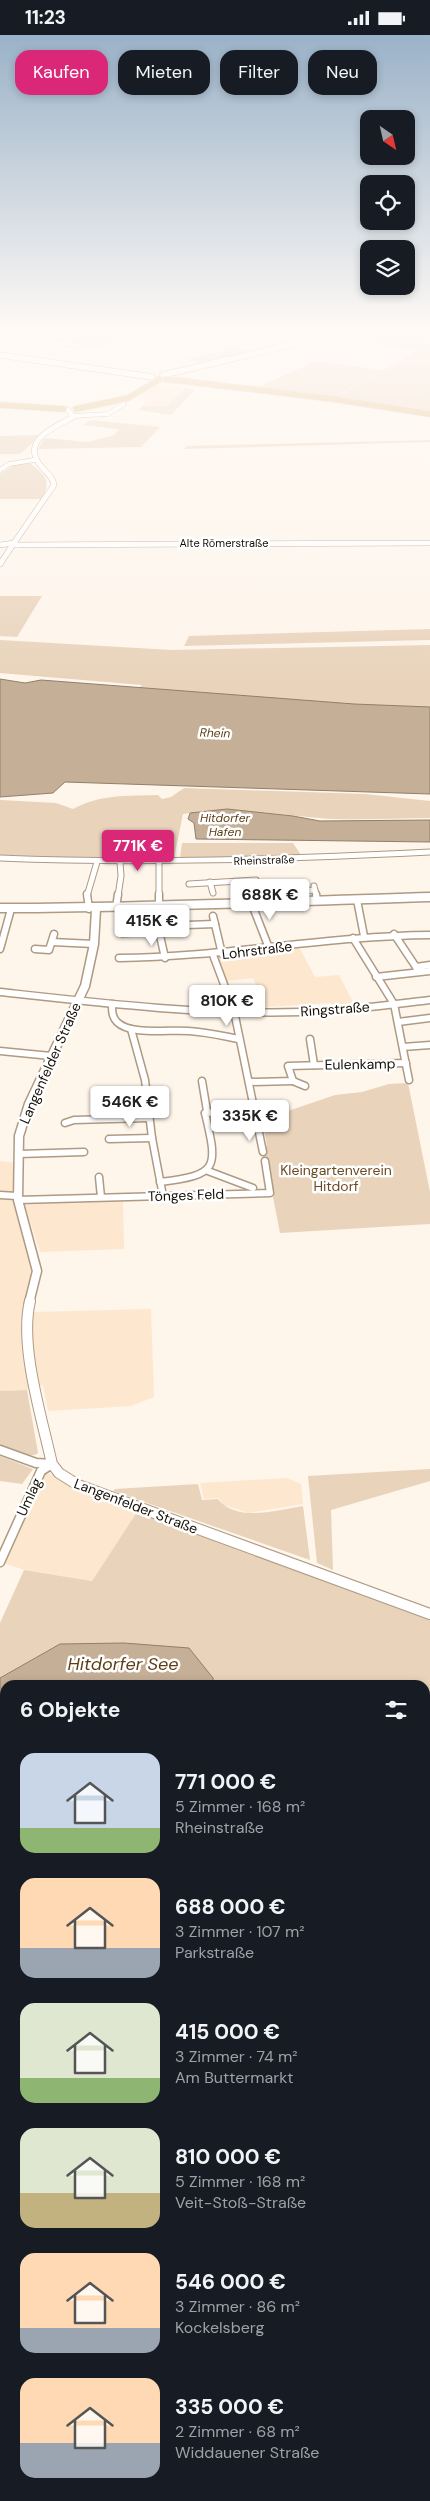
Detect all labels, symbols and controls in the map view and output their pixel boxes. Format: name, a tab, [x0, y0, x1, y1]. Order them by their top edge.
text: 11:23	[25, 5, 66, 30]
chip: Kaufen	[15, 50, 108, 95]
chip: Mieten	[118, 50, 210, 95]
chip: Filter	[220, 50, 298, 95]
chip: Neu	[308, 50, 377, 95]
north arrow	[360, 110, 415, 165]
map controls	[360, 110, 415, 295]
button: locate	[360, 175, 415, 230]
button: layers	[360, 240, 415, 295]
street label: Alte Römerstraße	[180, 536, 268, 550]
water label: Rhein	[199, 724, 231, 742]
water label: Hitdorfer Hafen	[200, 810, 251, 840]
pin: 771K €	[97, 829, 179, 872]
text: 771K €	[113, 835, 163, 856]
street label: Rheinstraße	[233, 852, 295, 868]
pin: 688K €	[229, 879, 311, 921]
text: 688K €	[241, 884, 299, 905]
pin: 415K €	[111, 905, 193, 947]
text: 415K €	[125, 910, 179, 931]
street label: Lohrstraße	[221, 937, 293, 963]
pin: 810K €	[186, 985, 268, 1027]
text: 810K €	[200, 990, 254, 1011]
street label: Ringstraße	[300, 998, 370, 1020]
street label: Langenfelder Straße	[15, 999, 85, 1127]
street label: Eulenkamp	[324, 1054, 396, 1074]
pin: 546K €	[89, 1085, 171, 1128]
text: 546K €	[101, 1091, 159, 1112]
pin: 335K €	[209, 1099, 291, 1142]
text: 335K €	[222, 1105, 278, 1126]
park label: Kleingartenverein Hitdorf	[280, 1161, 392, 1195]
street label: Tönges Feld	[148, 1185, 224, 1205]
street label: Langenfelder Straße	[72, 1474, 200, 1538]
street label: Umlag	[12, 1475, 46, 1519]
water label: Hitdorfer See	[67, 1652, 179, 1676]
text: 6 Objekte	[20, 1696, 120, 1724]
icon: filters	[382, 1696, 410, 1724]
text: 771 000 €	[175, 1768, 276, 1796]
icon: home	[60, 1773, 120, 1833]
text: 5 Zimmer · 168 m²	[175, 1796, 305, 1817]
text: Rheinstraße	[175, 1817, 264, 1838]
text: 688 000 €	[175, 1893, 286, 1921]
icon: home	[60, 1898, 120, 1958]
text: 3 Zimmer · 107 m²	[175, 1921, 304, 1942]
text: Parkstraße	[175, 1942, 254, 1963]
text: 415 000 €	[175, 2018, 280, 2046]
icon: home	[60, 2023, 120, 2083]
text: 3 Zimmer · 74 m²	[175, 2046, 298, 2067]
text: Am Buttermarkt	[175, 2067, 294, 2088]
text: 810 000 €	[175, 2143, 281, 2171]
icon: home	[60, 2148, 120, 2208]
text: 5 Zimmer · 168 m²	[175, 2171, 305, 2192]
text: Veit-Stoß-Straße	[175, 2192, 306, 2213]
text: 546 000 €	[175, 2268, 286, 2296]
icon: home	[60, 2273, 120, 2333]
text: 3 Zimmer · 86 m²	[175, 2296, 300, 2317]
text: Kockelsberg	[175, 2317, 264, 2338]
text: 335 000 €	[175, 2393, 284, 2421]
icon: home	[60, 2398, 120, 2458]
text: 2 Zimmer · 68 m²	[175, 2421, 300, 2442]
text: Widdauener Straße	[175, 2442, 319, 2463]

